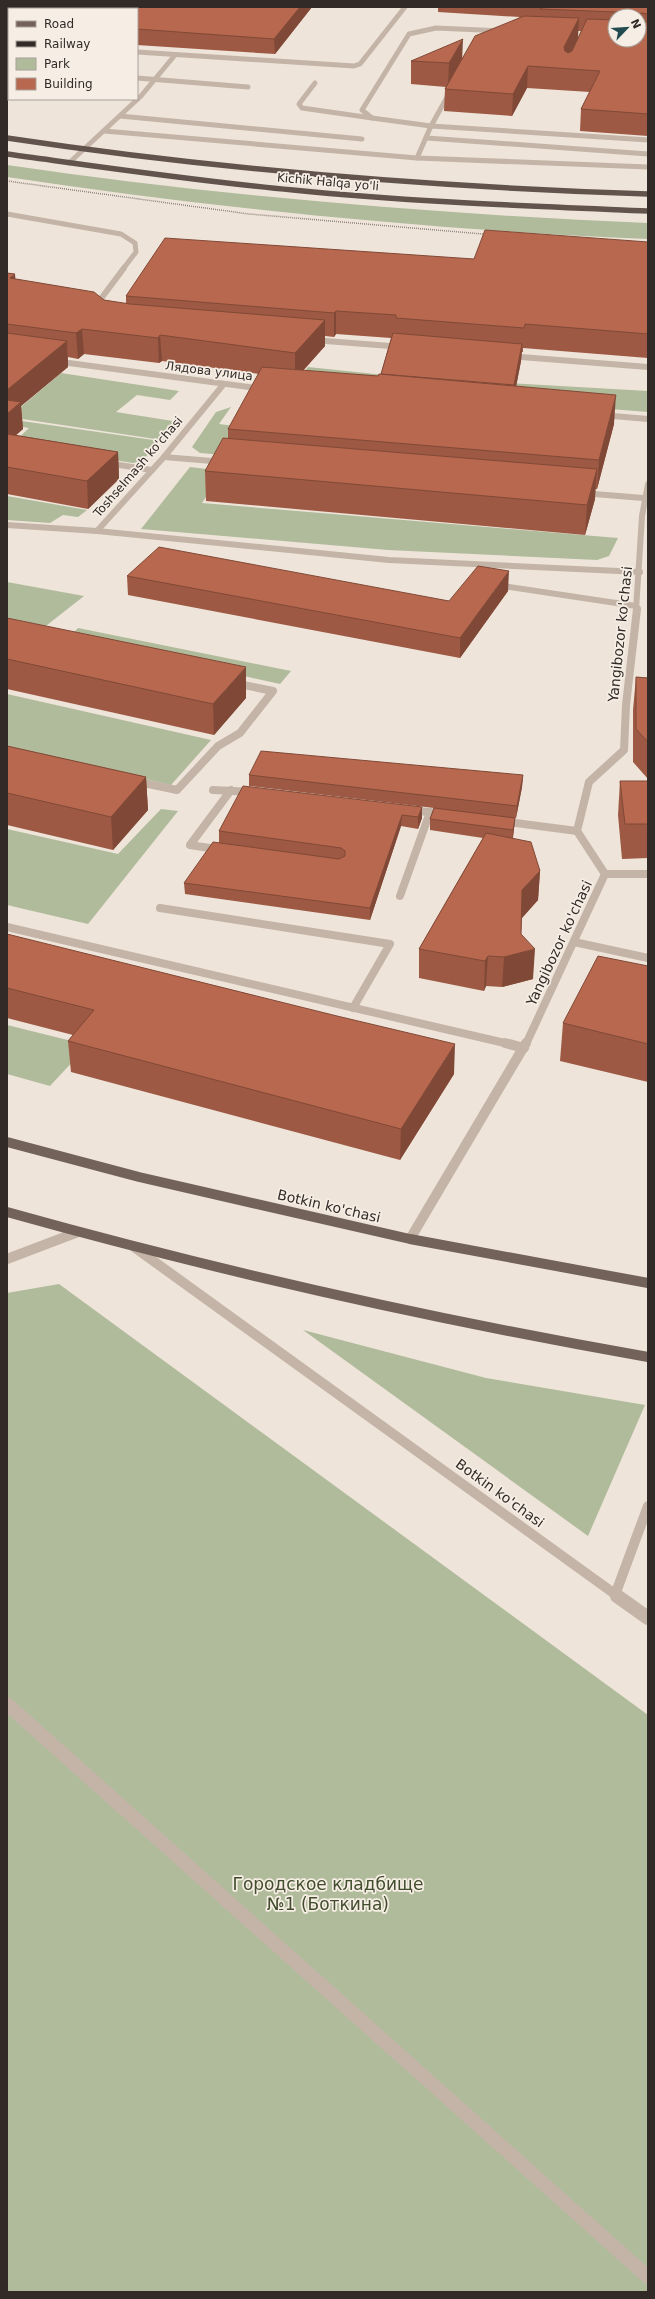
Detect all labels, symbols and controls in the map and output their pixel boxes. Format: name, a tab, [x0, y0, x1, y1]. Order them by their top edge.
legend	[8, 8, 138, 100]
north arrow	[607, 8, 647, 48]
text: Road	[44, 17, 74, 31]
text: N	[628, 17, 643, 31]
text: Railway	[44, 37, 90, 51]
text: Park	[44, 57, 70, 71]
text: Building	[44, 77, 93, 91]
street label: Kichik Halqa yo'li	[276, 171, 380, 193]
street label: Лядова улица	[164, 359, 254, 383]
street label: Toshselmash ko'chasi	[90, 414, 185, 521]
street label: Yangibozor ko'chasi	[605, 565, 635, 704]
street label: Yangibozor ko'chasi	[522, 878, 595, 1009]
street label: Botkin ko'chasi	[276, 1186, 382, 1226]
street label: Botkin ko'chasi	[453, 1456, 547, 1530]
park label: Городское кладбище №1 (Боткина)	[233, 1874, 423, 1914]

